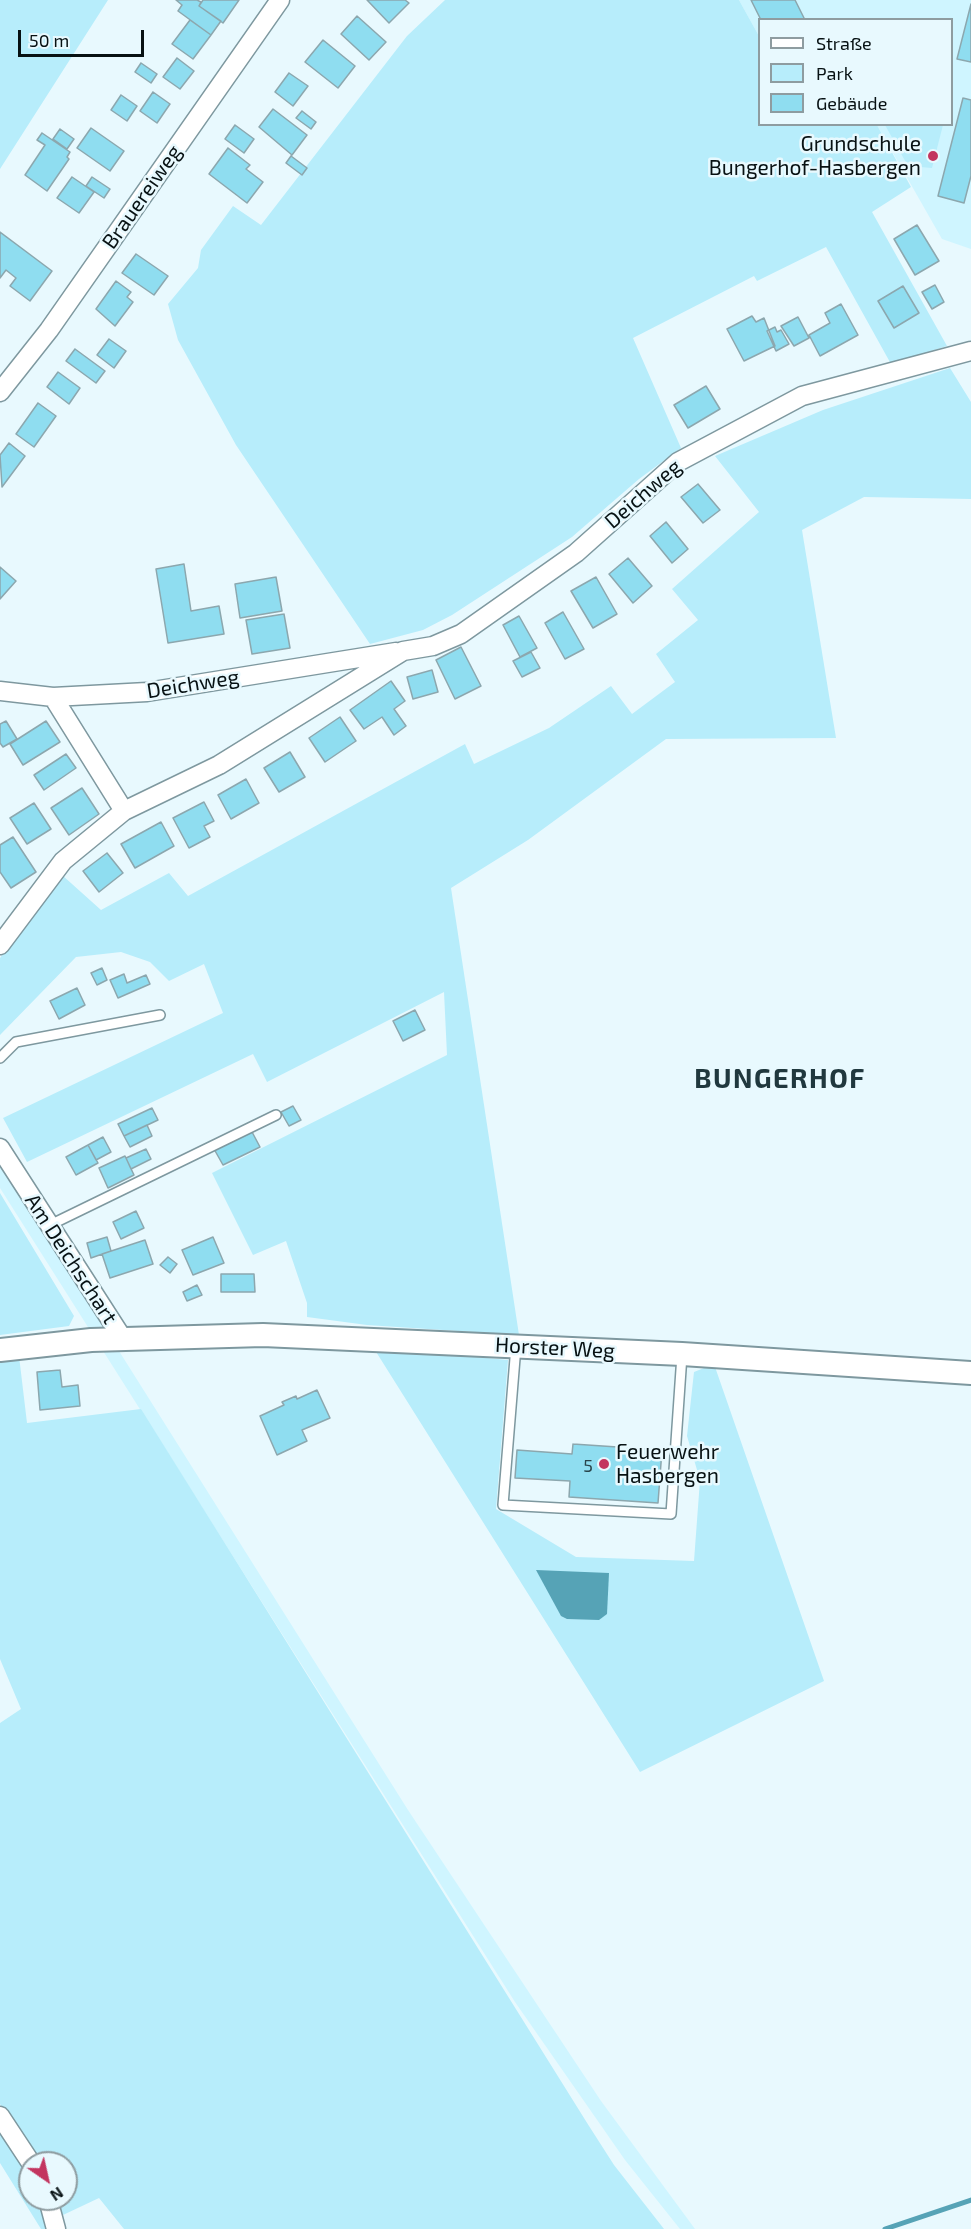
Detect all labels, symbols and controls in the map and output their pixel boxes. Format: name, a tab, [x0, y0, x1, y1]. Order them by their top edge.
scale bar	[21, 18, 147, 56]
legend	[758, 18, 953, 126]
text: 50 m	[29, 29, 69, 51]
text: Straße	[816, 32, 872, 54]
text: Park	[816, 62, 853, 84]
text: Gebäude	[816, 92, 887, 114]
place label: Grundschule Bungerhof-Hasbergen	[709, 131, 921, 181]
street label: Brauereiweg	[97, 140, 187, 254]
marker: Grundschule Bungerhof-Hasbergen	[926, 149, 940, 163]
street label: Deichweg	[600, 454, 686, 534]
street label: Deichweg	[145, 664, 241, 704]
district label: BUNGERHOF	[694, 1063, 866, 1095]
street label: Am Deichschart	[20, 1189, 122, 1329]
street label: Horster Weg	[494, 1332, 616, 1364]
place label: Feuerwehr Hasbergen	[616, 1439, 719, 1489]
house number: 5	[583, 1455, 593, 1477]
marker: Feuerwehr Hasbergen	[597, 1457, 611, 1471]
north arrow	[18, 2151, 78, 2211]
text: N	[47, 2184, 67, 2206]

